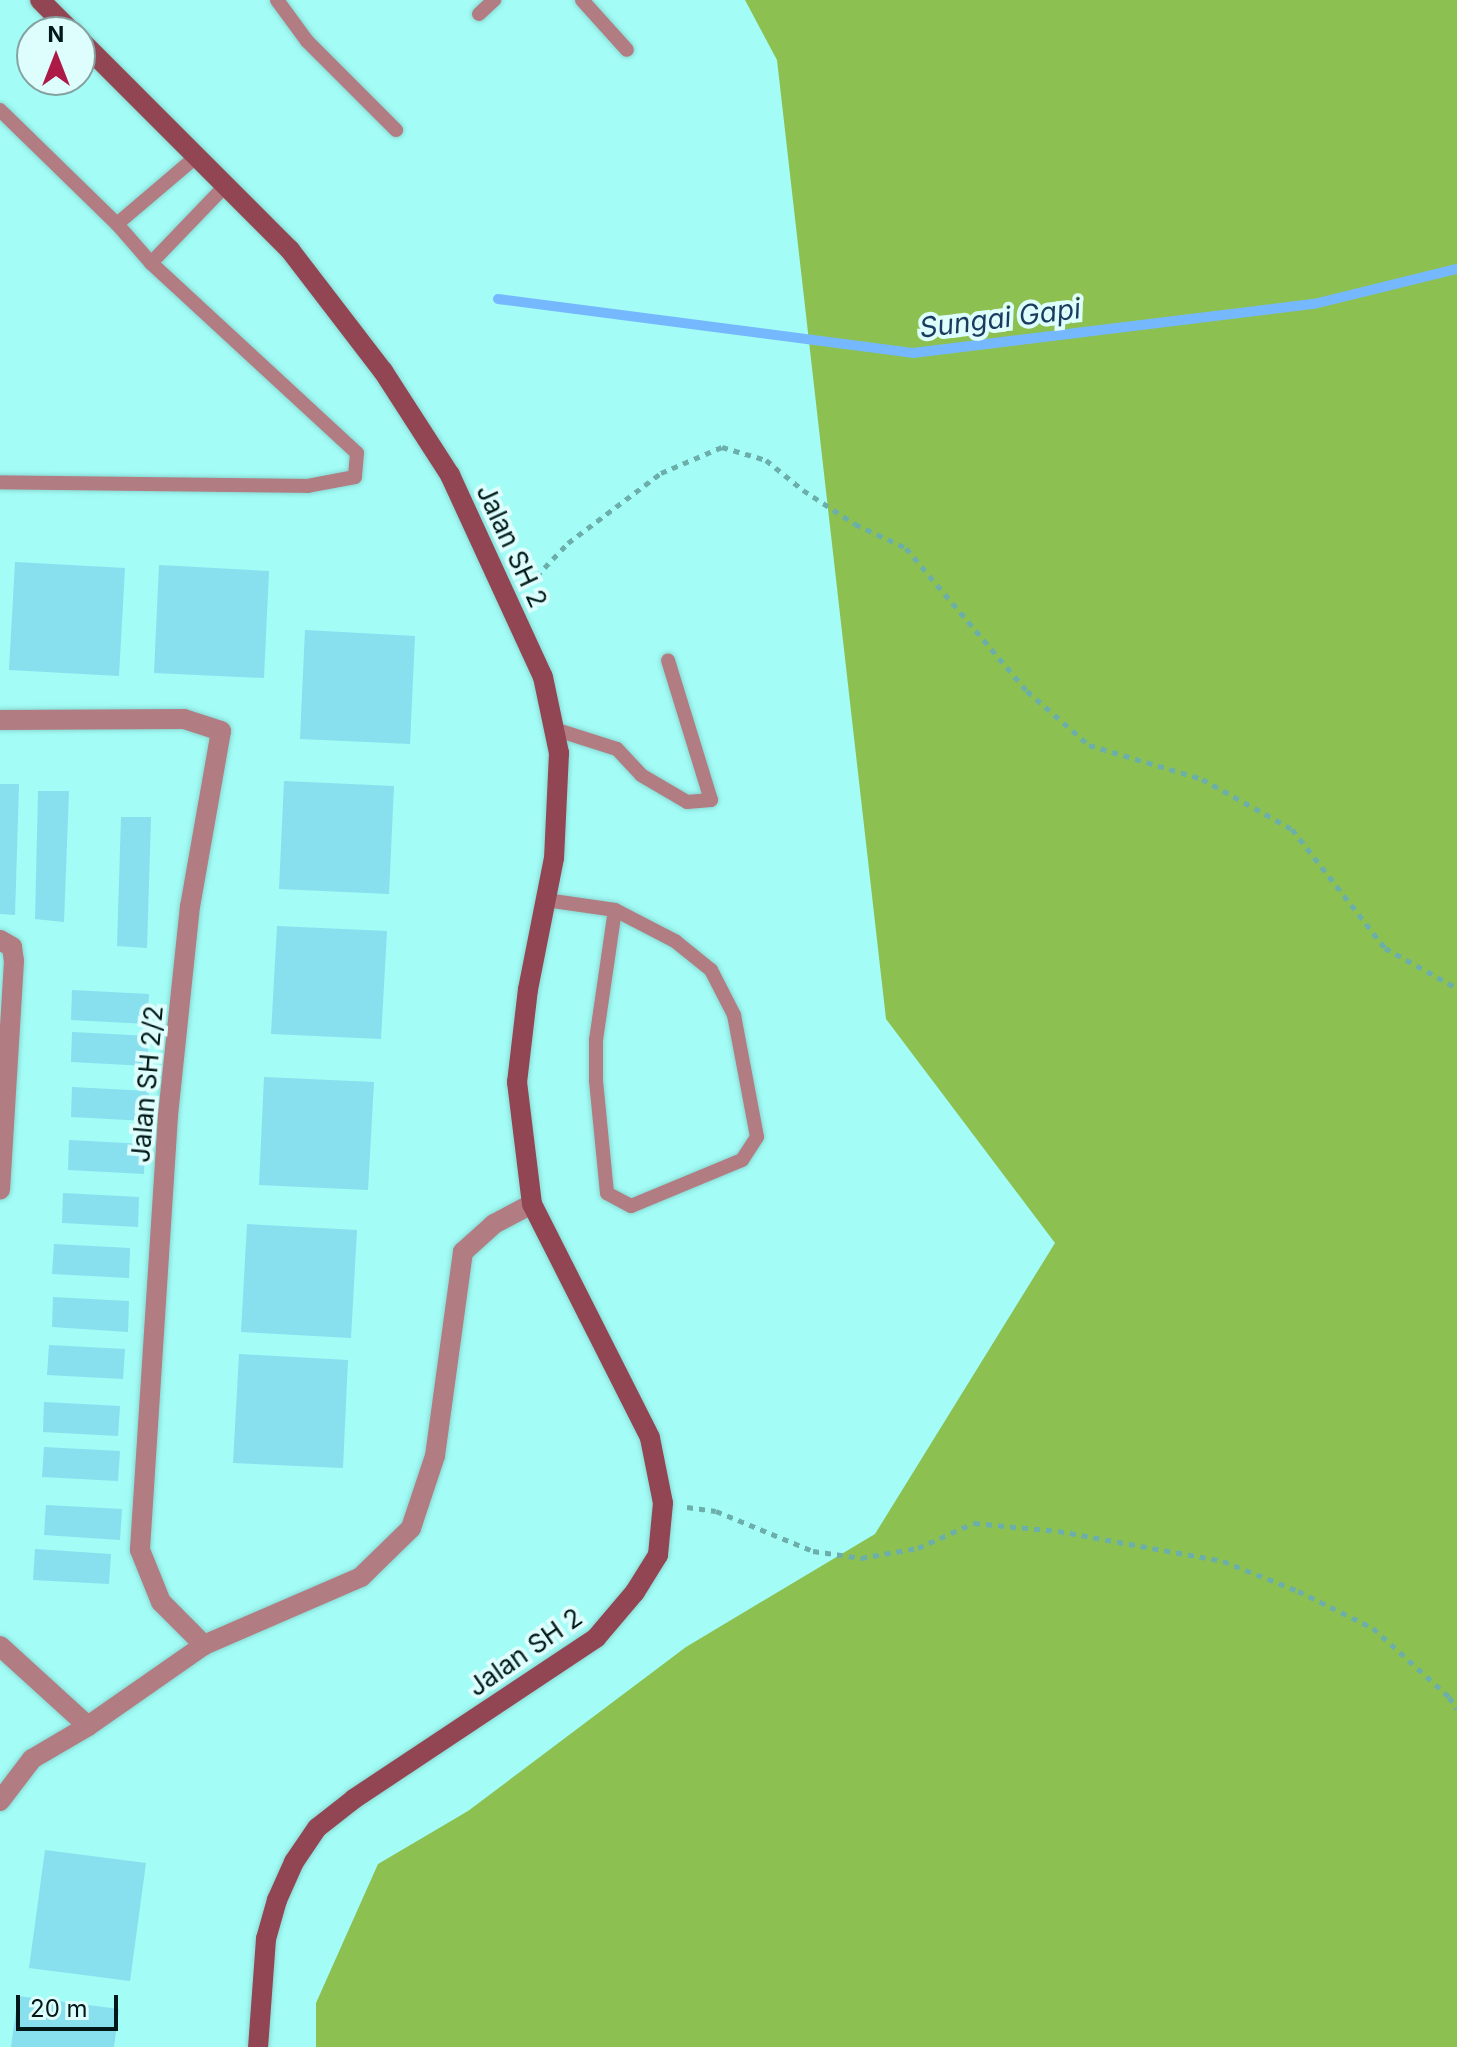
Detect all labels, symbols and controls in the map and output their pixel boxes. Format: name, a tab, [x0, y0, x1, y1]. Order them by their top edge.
north arrow	[16, 16, 96, 96]
text: N	[48, 21, 64, 47]
water label: Sungai Gapi	[918, 291, 1082, 345]
street label: Jalan SH 2	[470, 480, 554, 612]
street label: Jalan SH 2/2	[125, 1004, 169, 1164]
street label: Jalan SH 2	[462, 1601, 588, 1703]
scale bar	[20, 1979, 122, 2029]
text: 20 m	[30, 1994, 88, 2023]

